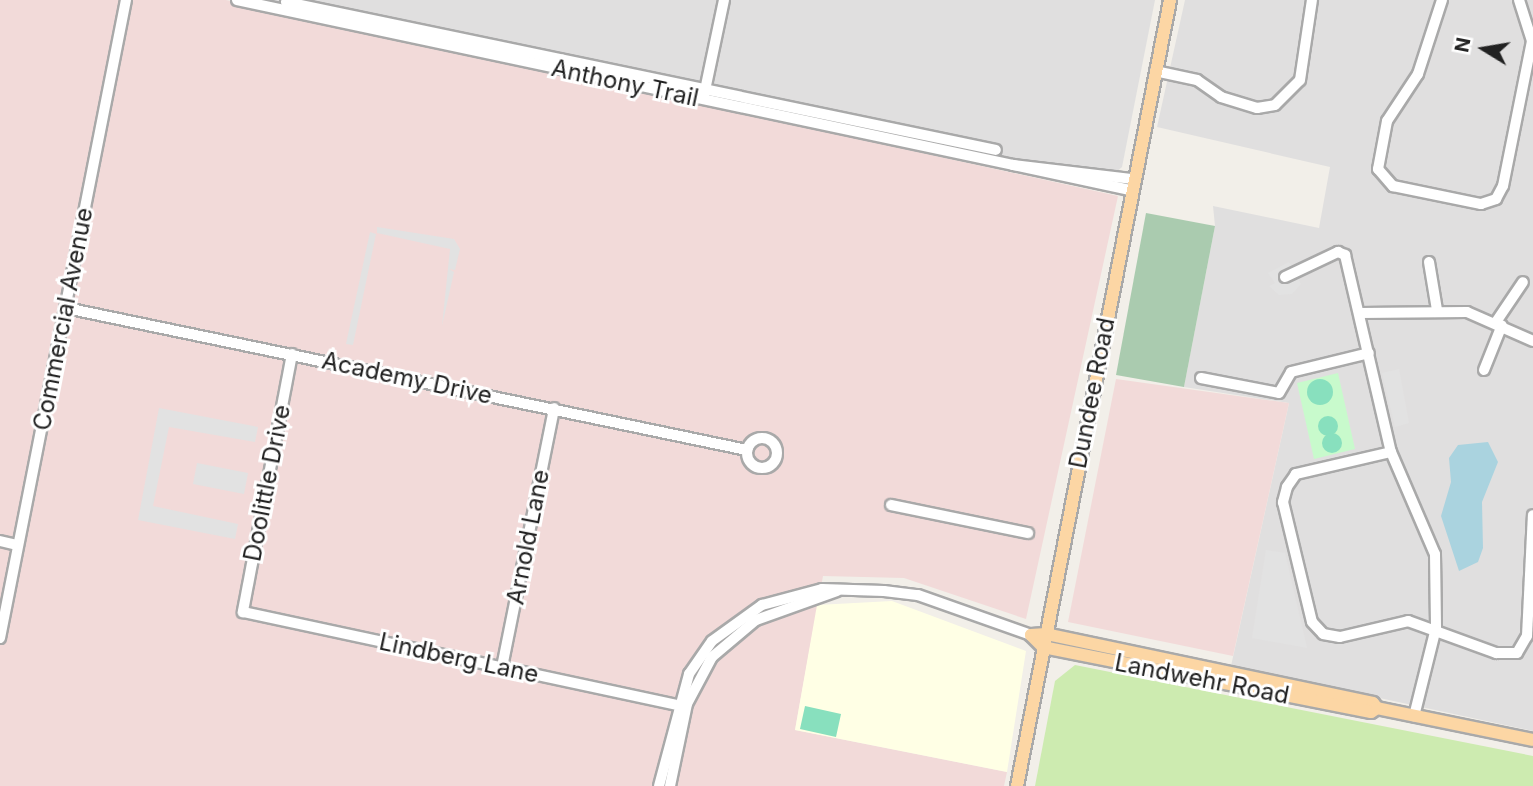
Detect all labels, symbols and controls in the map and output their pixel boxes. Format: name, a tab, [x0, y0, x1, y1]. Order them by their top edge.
north arrow	[1449, 14, 1519, 84]
text: N	[1450, 36, 1476, 54]
street label: Anthony Trail	[549, 53, 701, 113]
street label: Commercial Avenue	[27, 205, 99, 433]
street label: Dundee Road	[1063, 315, 1121, 471]
street label: Academy Drive	[319, 346, 495, 410]
street label: Doolittle Drive	[238, 402, 296, 564]
street label: Arnold Lane	[501, 467, 555, 607]
street label: Lindberg Lane	[377, 627, 541, 689]
street label: Landwehr Road	[1112, 648, 1292, 710]

